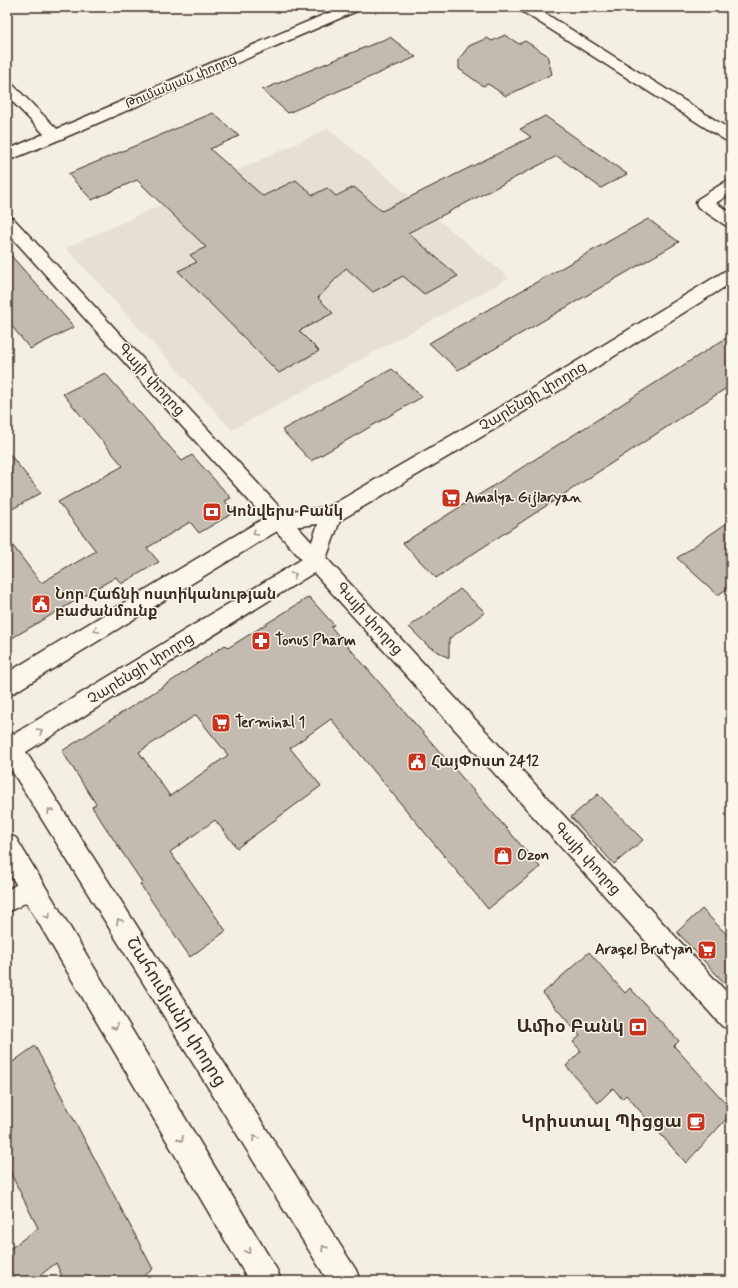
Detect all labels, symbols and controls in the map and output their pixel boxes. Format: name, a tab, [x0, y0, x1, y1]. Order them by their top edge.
street label: Թումանյան փողոց	[123, 51, 239, 113]
street label: Գայի փողոց	[113, 339, 189, 421]
street label: Չարենցի փողոց	[476, 357, 590, 437]
supermarket icon: Amalya Gijlaryan	[440, 487, 462, 509]
place label: Amalya Gijlaryan	[465, 488, 582, 508]
bank icon: Կոնվերս Բանկ	[201, 501, 223, 523]
place label: Կոնվերս Բանկ	[226, 502, 343, 522]
one-way arrow	[252, 529, 259, 536]
one-way arrow	[290, 572, 297, 579]
street label: Գայի փողոց	[331, 578, 407, 660]
place label: Նոր Հաճնի ոստիկանության բաժանմունք	[55, 585, 276, 622]
public building icon: Նոր Հաճնի ոստիկանության բաժանմունք	[30, 593, 52, 615]
one-way arrow	[93, 626, 100, 633]
street label: Չարենցի փողոց	[84, 628, 198, 710]
pharmacy icon: Tonus Pharm	[250, 630, 272, 652]
place label: Tonus Pharm	[275, 631, 356, 651]
supermarket icon: Terminal 1	[210, 712, 232, 734]
place label: Terminal 1	[235, 713, 305, 733]
one-way arrow	[36, 728, 43, 735]
public building icon: ՀայՓոստ 2412	[406, 751, 428, 773]
place label: ՀայՓոստ 2412	[431, 752, 540, 772]
one-way arrow	[47, 808, 55, 815]
street label: Գայի փողոց	[549, 818, 625, 900]
shop icon: Ozon	[492, 845, 514, 867]
place label: Ozon	[517, 846, 549, 866]
one-way arrow	[44, 912, 51, 919]
one-way arrow	[116, 918, 124, 925]
street label: Շահումյանի փողոց	[120, 932, 232, 1092]
supermarket icon: Araqel Brutyan	[696, 939, 718, 961]
place label: Araqel Brutyan	[595, 940, 693, 960]
place label: Ամիօ Բանկ	[516, 1015, 624, 1039]
bank icon: Ամիօ Բանկ	[627, 1016, 649, 1038]
one-way arrow	[110, 1023, 117, 1030]
place label: Կրիստալ Պիցցա	[521, 1110, 682, 1134]
cafe icon: Կրիստալ Պիցցա	[685, 1111, 707, 1133]
one-way arrow	[177, 1135, 184, 1142]
one-way arrow	[252, 1135, 260, 1142]
one-way arrow	[322, 1245, 329, 1252]
one-way arrow	[243, 1247, 250, 1254]

